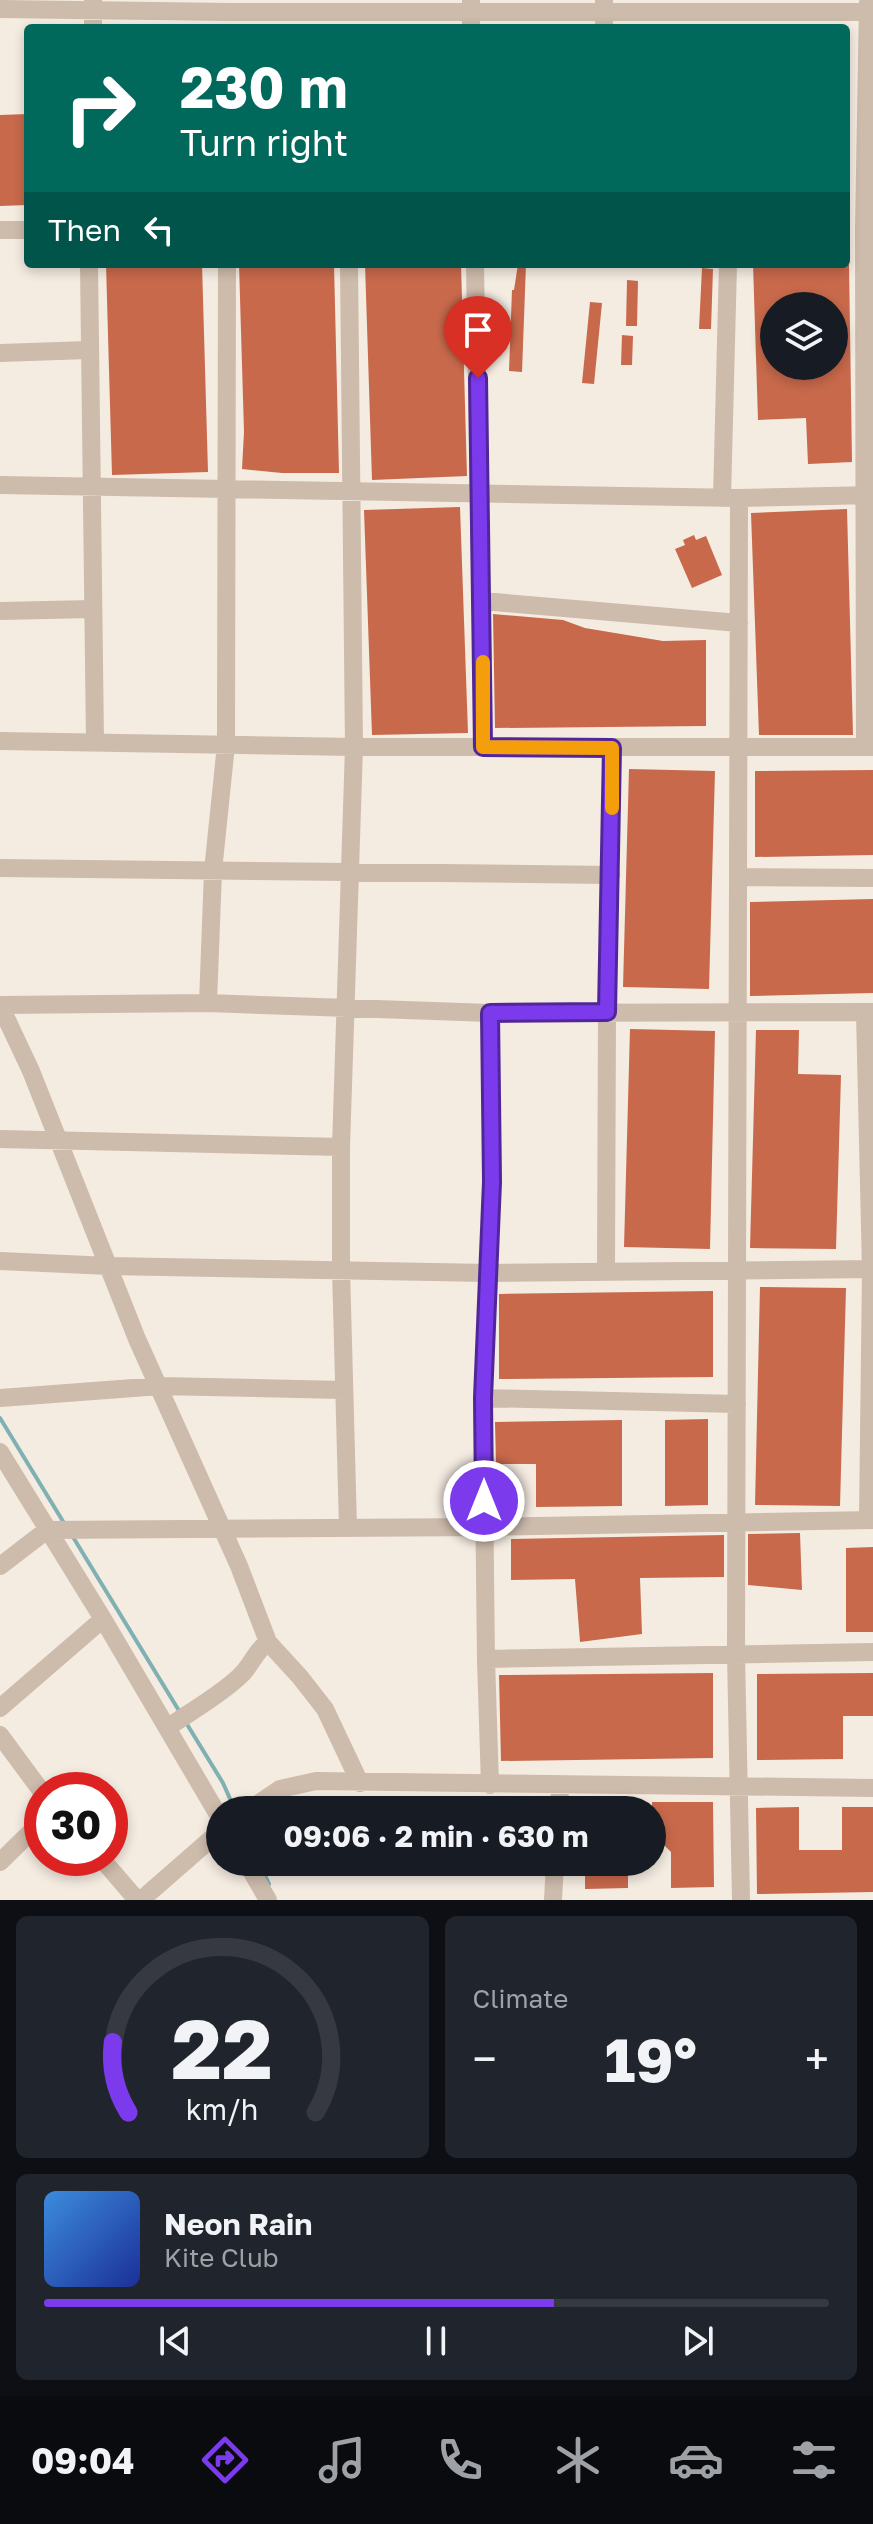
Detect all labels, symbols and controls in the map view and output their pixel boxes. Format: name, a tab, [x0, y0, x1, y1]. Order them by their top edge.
text: 230 m	[180, 53, 348, 120]
icon: right	[48, 56, 152, 160]
text: Turn right	[180, 121, 348, 164]
icon: left	[137, 208, 181, 252]
text: Then	[48, 212, 121, 248]
map controls	[760, 292, 848, 380]
button: layers	[760, 292, 848, 380]
pin	[444, 296, 512, 378]
icon: arrive	[456, 308, 500, 352]
position arrow	[442, 1459, 526, 1543]
speed limit sign: 30	[24, 1772, 128, 1876]
text: 09:06 · 2 min · 630 m	[284, 1818, 588, 1854]
text: Climate	[473, 1983, 568, 2014]
text: 22	[172, 1997, 273, 2097]
text: 19°	[605, 2023, 697, 2095]
text: −	[473, 2032, 497, 2085]
text: +	[805, 2032, 829, 2085]
text: km/h	[186, 2092, 259, 2126]
text: Neon Rain	[164, 2206, 312, 2242]
text: Kite Club	[164, 2242, 279, 2273]
icon: previous	[153, 2319, 197, 2363]
icon: pause	[414, 2319, 458, 2363]
icon: next	[676, 2319, 720, 2363]
icon: directions	[197, 2432, 253, 2488]
icon: music	[314, 2432, 370, 2488]
icon: phone	[432, 2432, 488, 2488]
icon: climate	[550, 2432, 606, 2488]
icon: car	[668, 2432, 724, 2488]
icon: filters	[786, 2432, 842, 2488]
text: 09:04	[31, 2439, 135, 2482]

